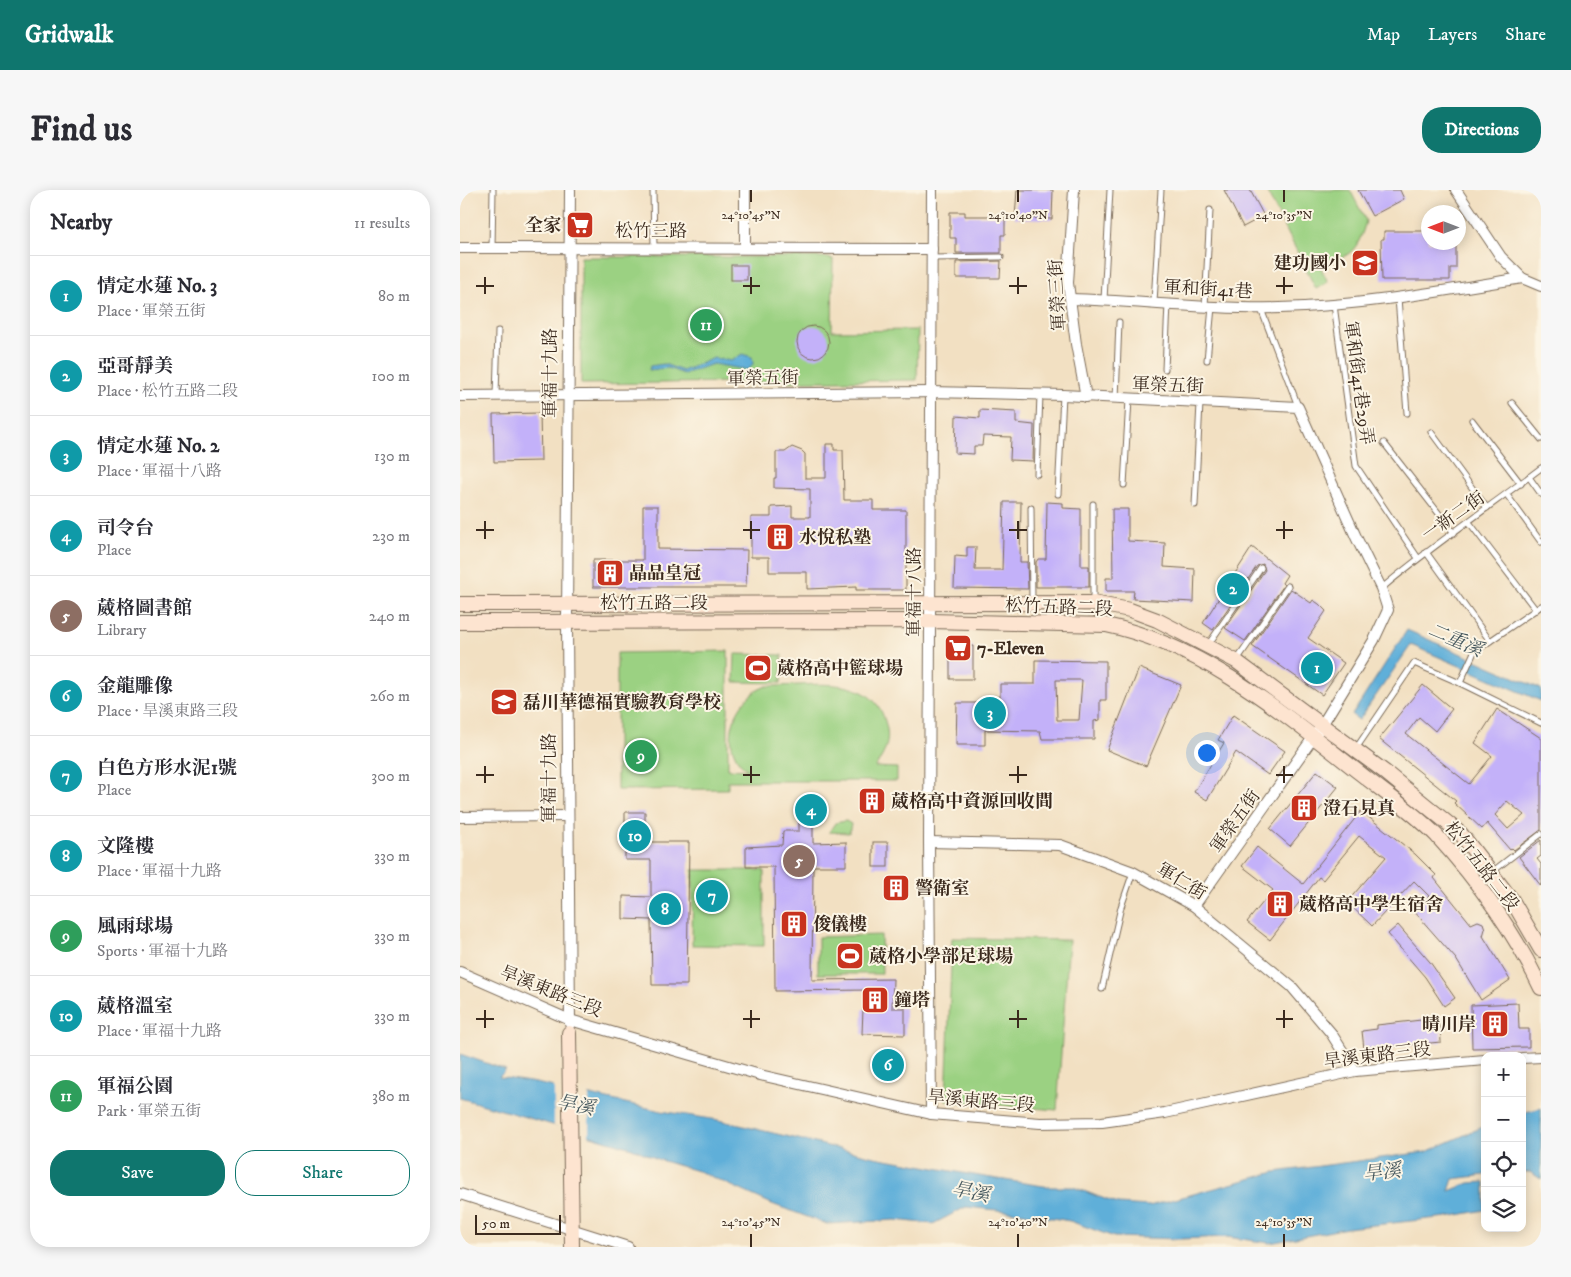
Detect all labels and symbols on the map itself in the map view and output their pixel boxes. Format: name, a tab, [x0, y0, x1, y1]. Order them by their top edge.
north arrow	[1421, 205, 1466, 250]
text: 24°10'45"N	[721, 208, 781, 223]
text: 24°10'40"N	[988, 208, 1048, 223]
text: 24°10'35"N	[1256, 208, 1313, 223]
supermarket icon: 全家	[565, 210, 595, 240]
place label: 全家	[525, 215, 561, 237]
street label: 松竹三路	[615, 221, 687, 243]
school or university icon: 建功國小	[1350, 248, 1380, 278]
place label: 建功國小	[1274, 253, 1346, 275]
street label: 軍榮三街	[1045, 258, 1071, 331]
street label: 軍和街41巷	[1163, 277, 1253, 303]
pin: 11	[690, 306, 722, 344]
street label: 軍和街41巷29弄	[1338, 320, 1378, 446]
street label: 軍福十九路	[540, 328, 562, 418]
street label: 軍榮五街	[727, 367, 799, 391]
street label: 軍榮五街	[1132, 374, 1204, 398]
street label: 一新二街	[1418, 487, 1489, 546]
building icon: 水悅私塾	[765, 522, 795, 552]
place label: 水悅私塾	[799, 527, 871, 549]
street label: 軍福十八路	[904, 547, 926, 637]
building icon: 晶品皇冠	[595, 558, 625, 588]
place label: 晶品皇冠	[629, 563, 701, 585]
pin: 2	[1217, 570, 1249, 608]
street label: 松竹五路二段	[600, 593, 708, 615]
street label: 松竹五路二段	[1005, 595, 1113, 621]
water label: 二重溪	[1425, 619, 1488, 663]
supermarket icon: 7-Eleven	[943, 633, 973, 663]
place label: 7-Eleven	[977, 638, 1045, 660]
pin: 1	[1301, 649, 1333, 687]
sports icon: 葳格高中籃球場	[743, 653, 773, 683]
place label: 葳格高中籃球場	[777, 658, 903, 680]
school or university icon: 磊川華德福實驗教育學校	[489, 687, 519, 717]
place label: 磊川華德福實驗教育學校	[523, 692, 721, 714]
pin: 3	[974, 694, 1006, 732]
street label: 軍福十九路	[539, 733, 561, 823]
pin: 9	[625, 737, 657, 775]
your location	[1194, 740, 1220, 766]
building icon: 葳格高中資源回收間	[857, 786, 887, 816]
street label: 軍榮五街	[1206, 786, 1265, 857]
pin: 4	[795, 791, 827, 829]
place label: 葳格高中資源回收間	[891, 791, 1053, 813]
building icon: 澄石見真	[1289, 793, 1319, 823]
place label: 澄石見真	[1323, 798, 1395, 820]
pin: 10	[619, 817, 651, 855]
street label: 松竹五路二段	[1439, 817, 1523, 916]
pin: 5	[783, 842, 815, 880]
street label: 軍仁街	[1153, 859, 1210, 905]
building icon: 警衛室	[881, 873, 911, 903]
pin: 7	[696, 877, 728, 915]
place label: 警衛室	[915, 878, 969, 900]
building icon: 葳格高中學生宿舍	[1265, 889, 1295, 919]
pin: 8	[649, 890, 681, 928]
place label: 葳格高中學生宿舍	[1299, 894, 1443, 916]
building icon: 俊儀樓	[779, 909, 809, 939]
place label: 俊儀樓	[813, 914, 867, 936]
sports icon: 葳格小學部足球場	[835, 941, 865, 971]
place label: 葳格小學部足球場	[869, 946, 1013, 968]
street label: 旱溪東路三段	[496, 961, 605, 1022]
building icon: 鐘塔	[860, 985, 890, 1015]
place label: 鐘塔	[894, 990, 930, 1012]
building icon: 晴川岸	[1480, 1009, 1510, 1039]
place label: 晴川岸	[1422, 1014, 1476, 1036]
street label: 旱溪東路三段	[1322, 1038, 1432, 1073]
pin: 6	[872, 1046, 904, 1084]
street label: 旱溪東路三段	[926, 1086, 1036, 1118]
water label: 旱溪	[555, 1090, 599, 1121]
water label: 旱溪	[1362, 1159, 1404, 1186]
water label: 旱溪	[950, 1177, 994, 1208]
scale bar	[475, 1212, 561, 1235]
text: 24°10'45"N	[721, 1215, 781, 1230]
text: 24°10'40"N	[988, 1215, 1048, 1230]
text: 24°10'35"N	[1256, 1215, 1313, 1230]

